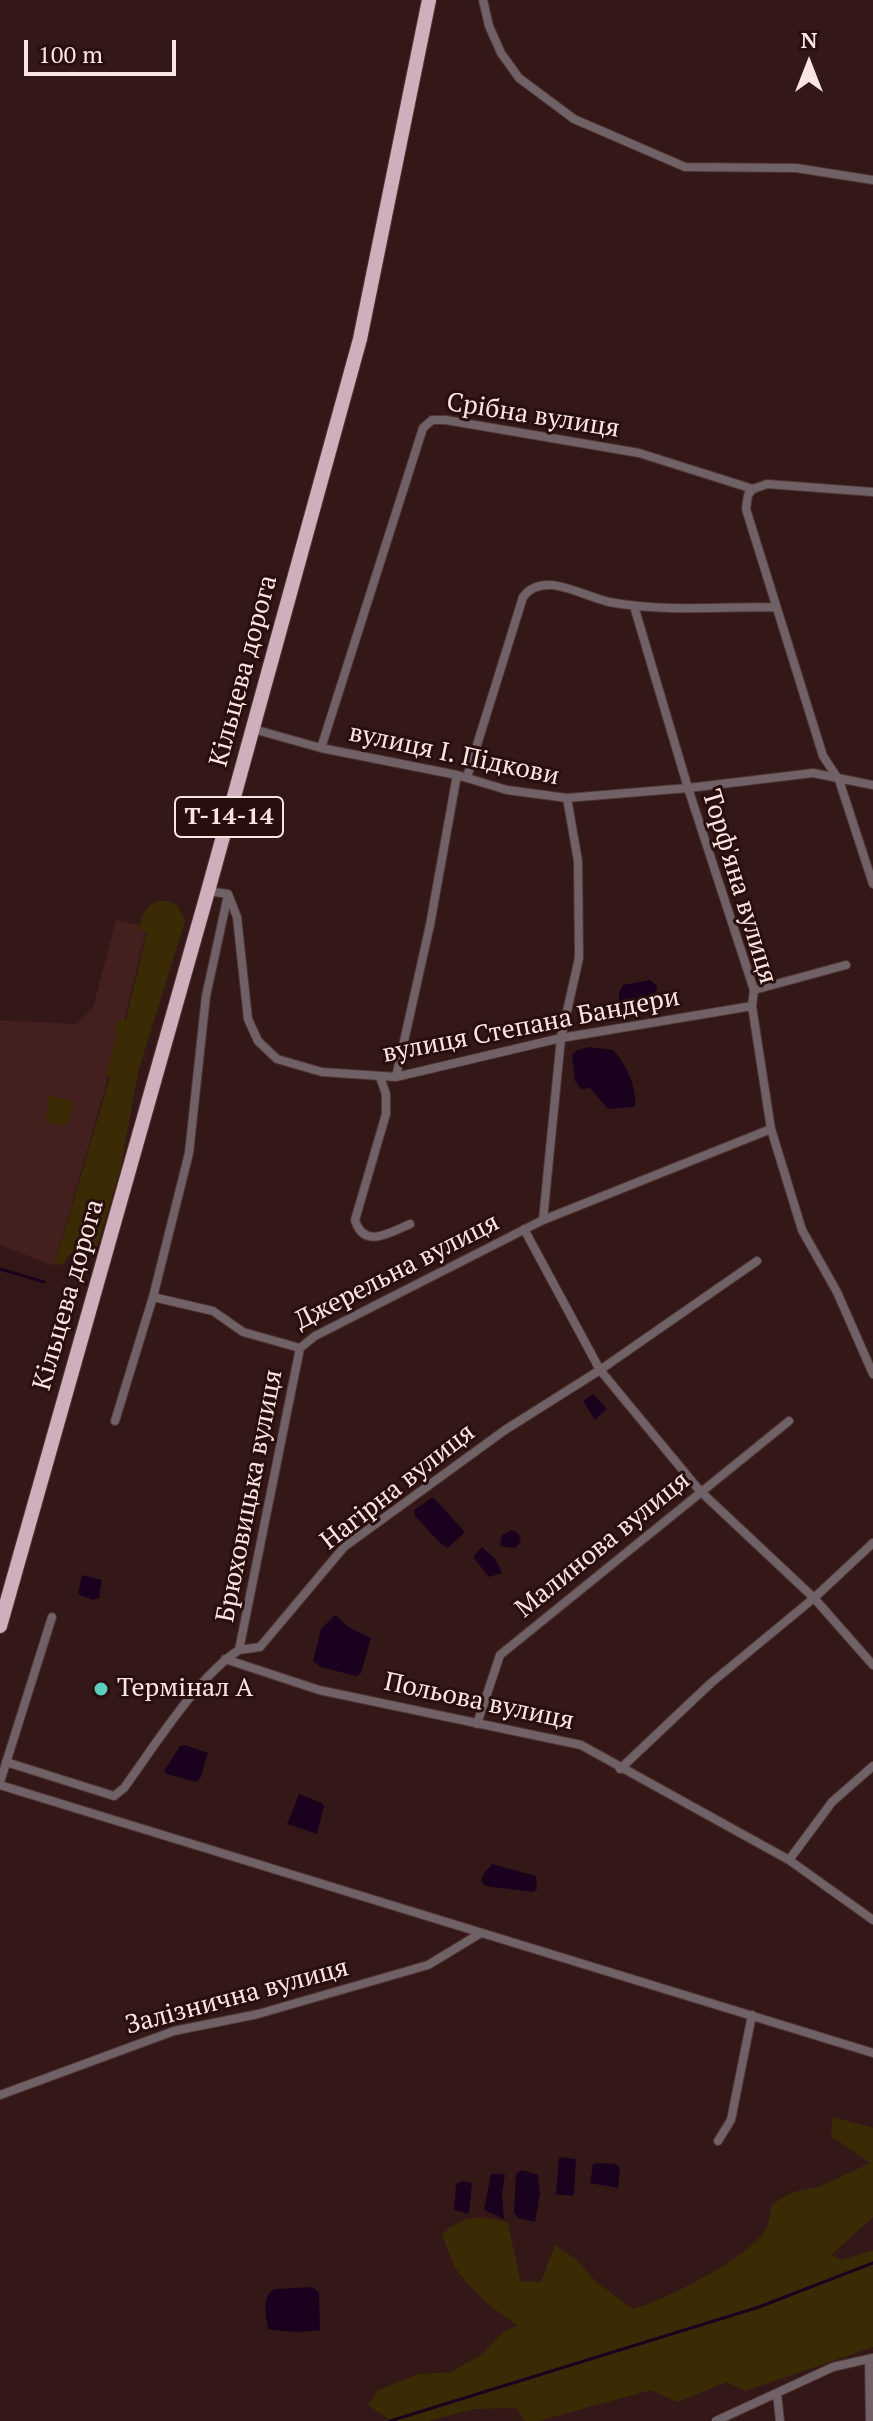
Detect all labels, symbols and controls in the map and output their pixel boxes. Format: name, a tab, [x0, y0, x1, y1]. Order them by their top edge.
scale bar	[28, 24, 180, 74]
north arrow	[769, 24, 849, 104]
text: N	[801, 25, 817, 54]
text: 100 m	[38, 38, 103, 70]
street label: Срібна вулиця	[444, 387, 622, 445]
street label: Кільцева дорога	[203, 572, 285, 770]
street label: вулиця І. Підкови	[346, 717, 562, 793]
street label: Торф'яна вулиця	[695, 786, 783, 988]
road number: Т-14-14	[175, 797, 283, 837]
street label: вулиця Степана Бандери	[380, 982, 682, 1070]
street label: Кільцева дорога	[27, 1196, 111, 1394]
street label: Джерельна вулиця	[290, 1207, 504, 1337]
street label: Брюховицька вулиця	[210, 1367, 290, 1625]
street label: Нагірна вулиця	[315, 1417, 481, 1557]
street label: Малинова вулиця	[510, 1465, 696, 1625]
street label: Польова вулиця	[381, 1667, 577, 1737]
place label: Термінал А	[117, 1673, 253, 1705]
marker: Термінал А	[92, 1680, 110, 1698]
street label: Залізнична вулиця	[122, 1952, 352, 2042]

